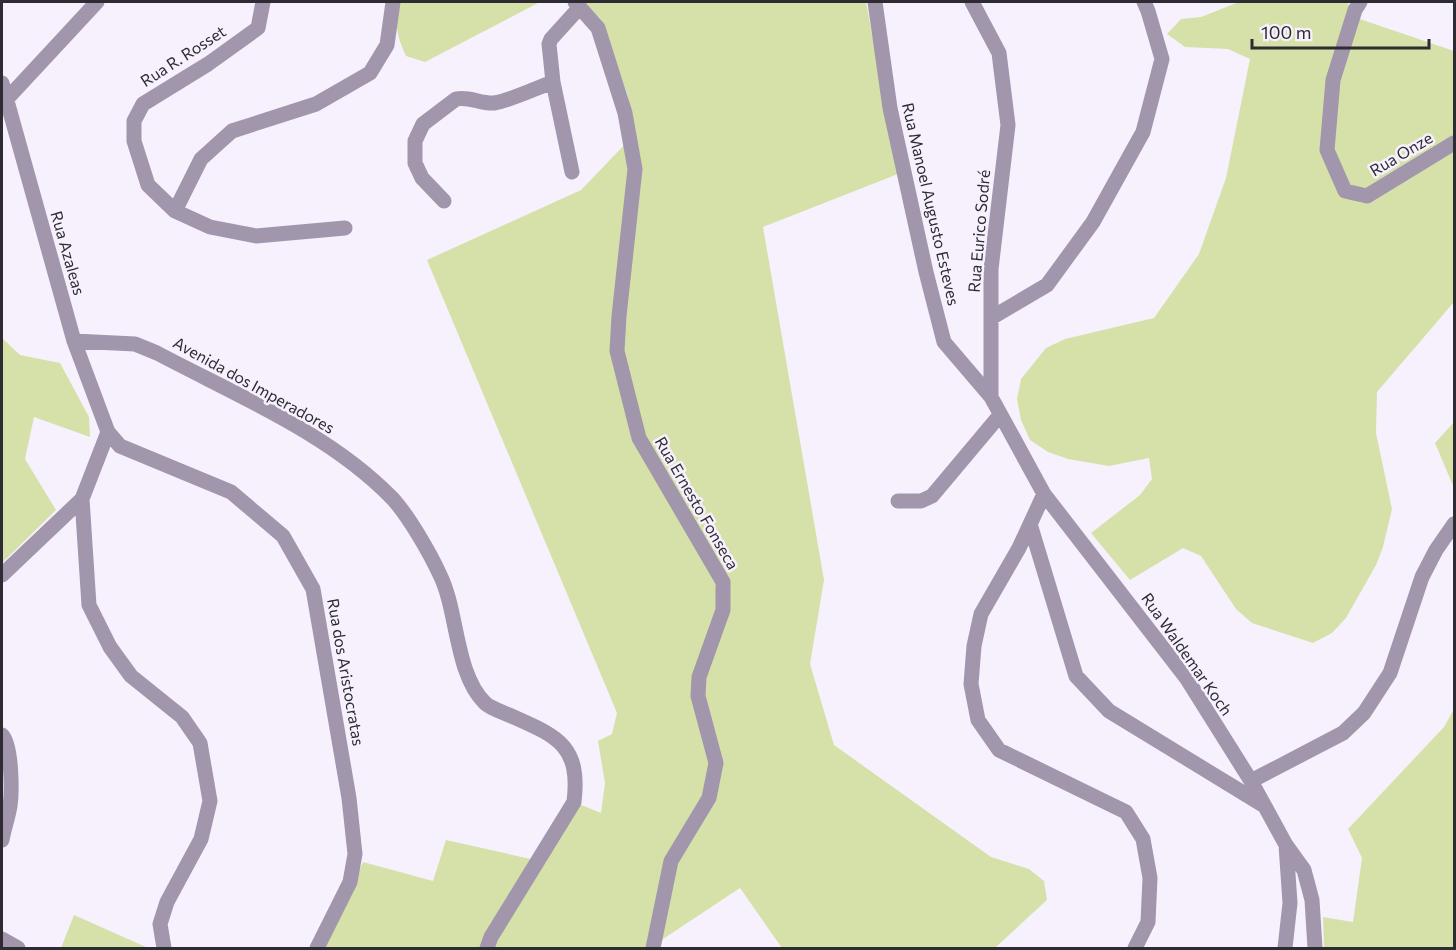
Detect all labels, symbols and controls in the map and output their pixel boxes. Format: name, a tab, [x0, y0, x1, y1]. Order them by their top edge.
scale bar	[1252, 12, 1429, 50]
street label: Rua R. Rosset	[137, 21, 229, 90]
text: 100 m	[1261, 21, 1311, 43]
street label: Rua Manoel Augusto Esteves	[899, 101, 964, 307]
street label: Rua Onze	[1366, 127, 1435, 180]
street label: Rua Eurico Sodré	[964, 169, 993, 293]
street label: Rua Azaleas	[47, 209, 90, 297]
street label: Avenida dos Imperadores	[170, 332, 338, 437]
street label: Rua Ernesto Fonseca	[652, 433, 743, 573]
street label: Rua Waldemar Koch	[1138, 589, 1237, 719]
street label: Rua dos Aristocratas	[324, 597, 369, 747]

